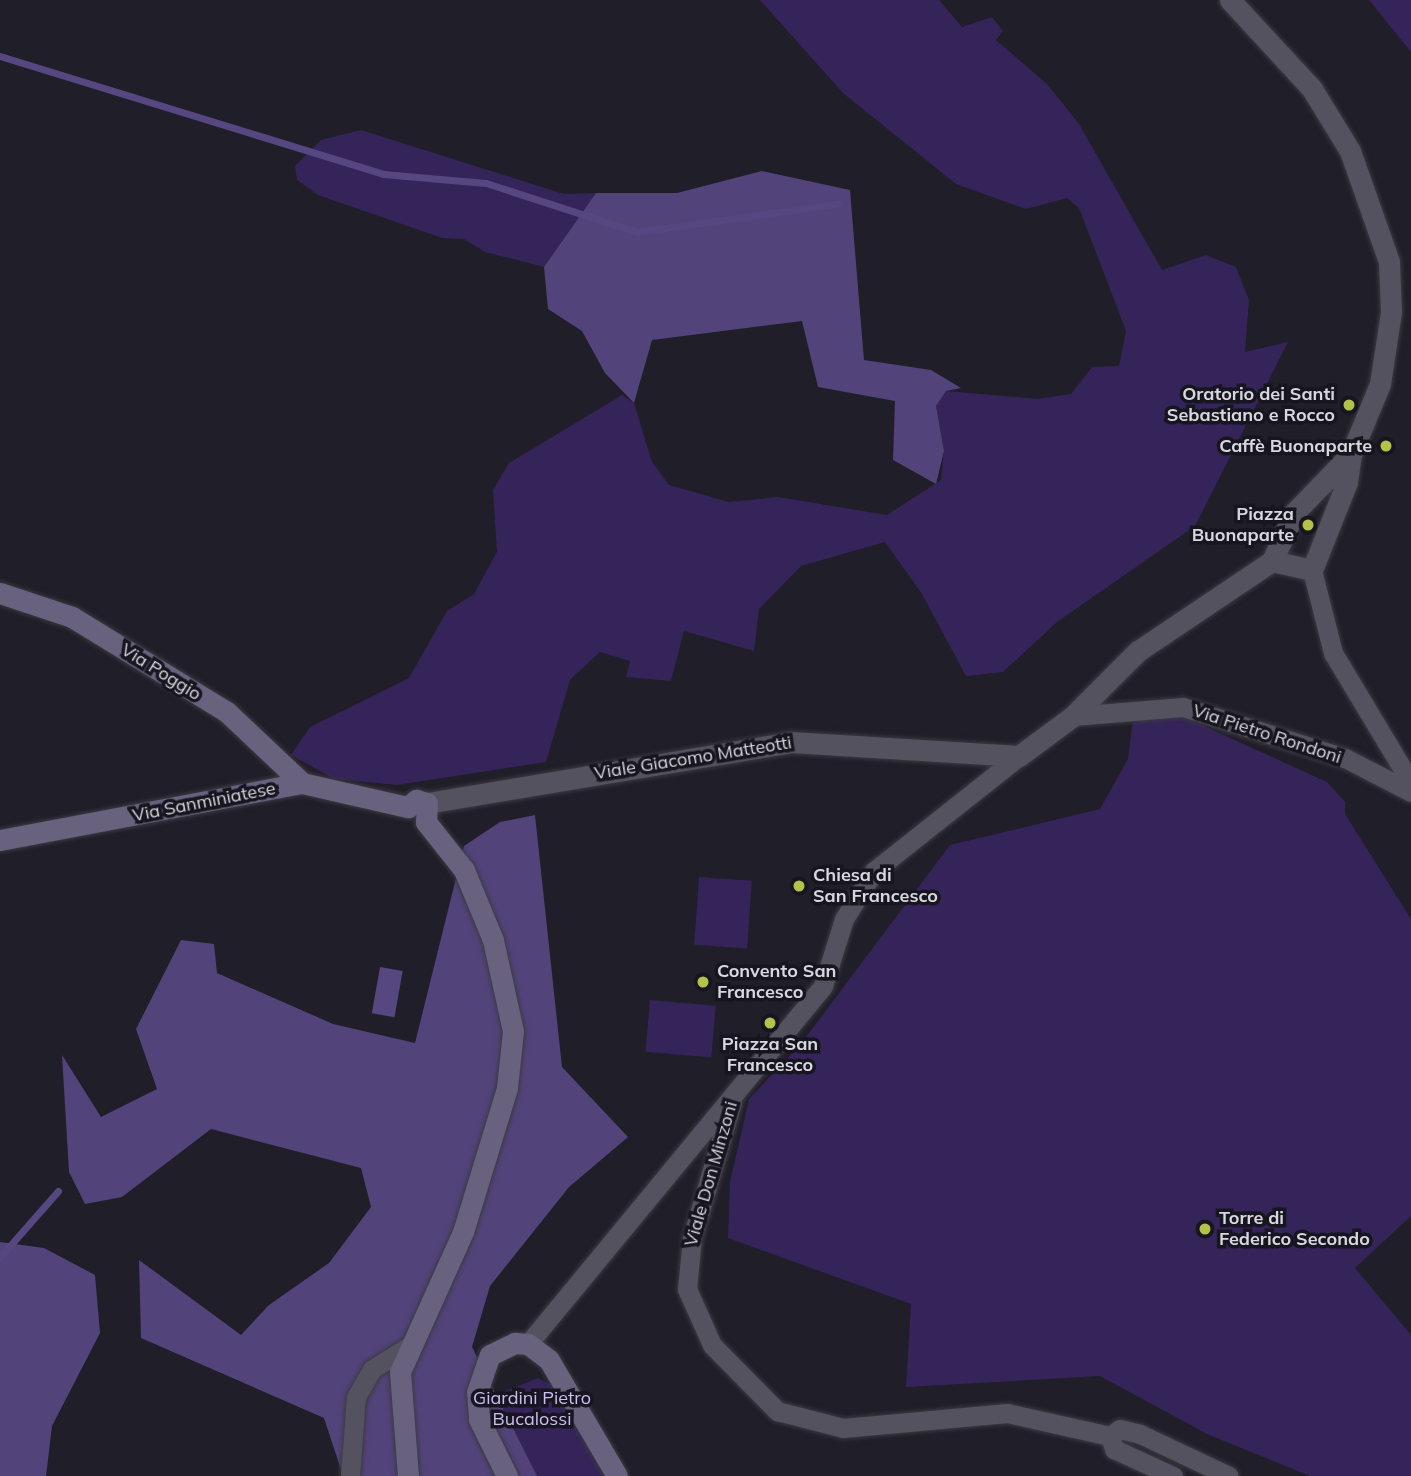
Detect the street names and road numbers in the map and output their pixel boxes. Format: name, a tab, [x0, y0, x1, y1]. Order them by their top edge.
street label: Via Poggio	[117, 639, 205, 705]
street label: Via Pietro Rondoni	[1190, 700, 1344, 768]
street label: Viale Giacomo Matteotti	[593, 732, 793, 784]
street label: Via Sanminiatese	[131, 778, 277, 826]
street label: Viale Don Minzoni	[680, 1099, 742, 1249]

